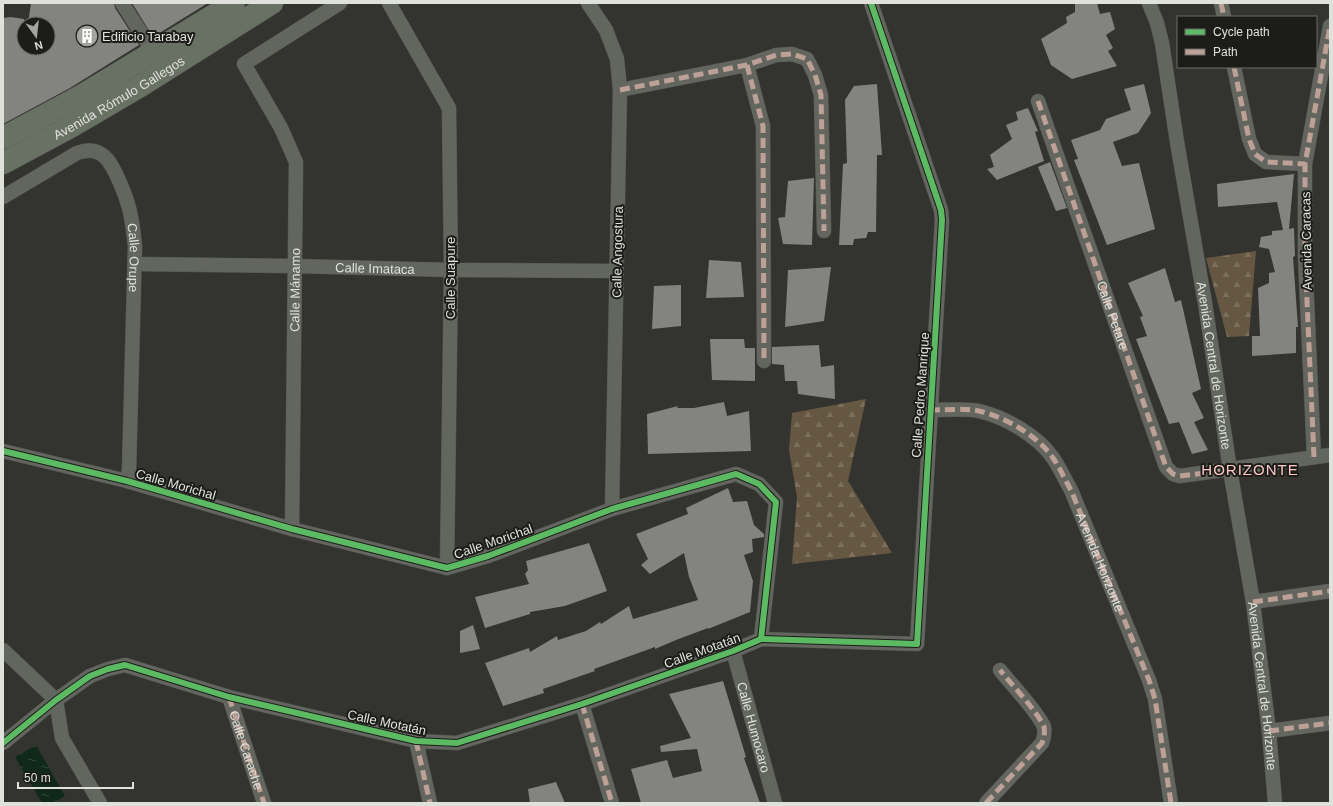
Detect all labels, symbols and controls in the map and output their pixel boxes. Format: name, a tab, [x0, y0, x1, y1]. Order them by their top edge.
north arrow	[16, 16, 56, 56]
legend	[1177, 16, 1317, 68]
building icon: Edificio Tarabay	[74, 23, 100, 49]
text: Cycle path	[1213, 25, 1270, 39]
place label: Edificio Tarabay	[102, 29, 194, 44]
text: N	[33, 39, 44, 52]
text: Path	[1213, 45, 1238, 59]
street label: Avenida Rómulo Gallegos	[51, 53, 188, 143]
street label: Avenida Caracas	[1298, 191, 1315, 290]
street label: Calle Angostura	[609, 205, 626, 298]
street label: Calle Orupe	[124, 222, 142, 293]
street label: Calle Suapure	[443, 237, 458, 319]
street label: Calle Mánamo	[287, 248, 303, 332]
street label: Calle Imataca	[335, 260, 416, 277]
street label: Calle Petare	[1094, 279, 1131, 352]
street label: Avenida Central de Horizonte	[1193, 281, 1234, 451]
street label: Calle Pedro Manrique	[909, 332, 932, 458]
district label: HORIZONTE	[1201, 461, 1299, 478]
street label: Calle Morichal	[134, 466, 218, 503]
street label: Avenida Horizonte	[1073, 510, 1127, 614]
street label: Calle Morichal	[452, 521, 535, 562]
street label: Avenida Central de Horizonte	[1245, 601, 1279, 771]
street label: Calle Motatán	[662, 630, 742, 671]
street label: Calle Humocaro	[734, 680, 773, 774]
street label: Calle Motatán	[346, 707, 428, 738]
street label: Calle Carache	[226, 709, 266, 792]
scale bar	[18, 764, 133, 790]
text: 50 m	[24, 771, 51, 785]

